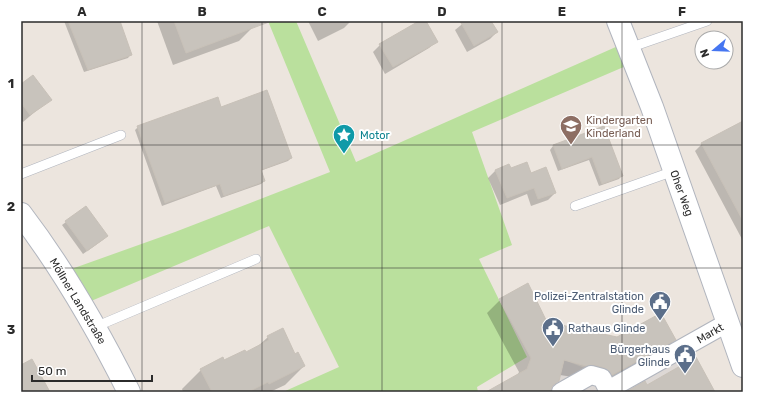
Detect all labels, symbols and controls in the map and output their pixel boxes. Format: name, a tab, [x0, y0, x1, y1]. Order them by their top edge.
text: A	[77, 4, 87, 19]
text: B	[197, 4, 207, 19]
text: C	[317, 4, 327, 19]
text: D	[437, 4, 447, 19]
text: E	[558, 4, 566, 19]
text: F	[678, 4, 686, 19]
north arrow	[694, 30, 734, 70]
text: N	[698, 47, 712, 59]
text: 1	[8, 76, 14, 91]
school or university icon: Kindergarten Kinderland	[558, 113, 584, 146]
place label: Kindergarten Kinderland	[586, 114, 653, 140]
place icon: Motor	[331, 122, 357, 155]
place label: Motor	[360, 129, 391, 142]
street label: Oher Weg	[667, 168, 696, 218]
text: 2	[7, 199, 15, 214]
street label: Möllner Landstraße	[47, 256, 108, 347]
public building icon: Polizei-Zentralstation Glinde	[647, 289, 673, 322]
place label: Polizei-Zentralstation Glinde	[534, 290, 644, 316]
public building icon: Rathaus Glinde	[540, 315, 566, 348]
street label: Markt	[694, 320, 727, 346]
text: 3	[7, 322, 16, 337]
place label: Rathaus Glinde	[568, 322, 645, 335]
public building icon: Bürgerhaus Glinde	[672, 342, 698, 375]
place label: Bürgerhaus Glinde	[610, 343, 670, 369]
scale bar	[32, 357, 152, 383]
text: 50 m	[38, 364, 66, 378]

